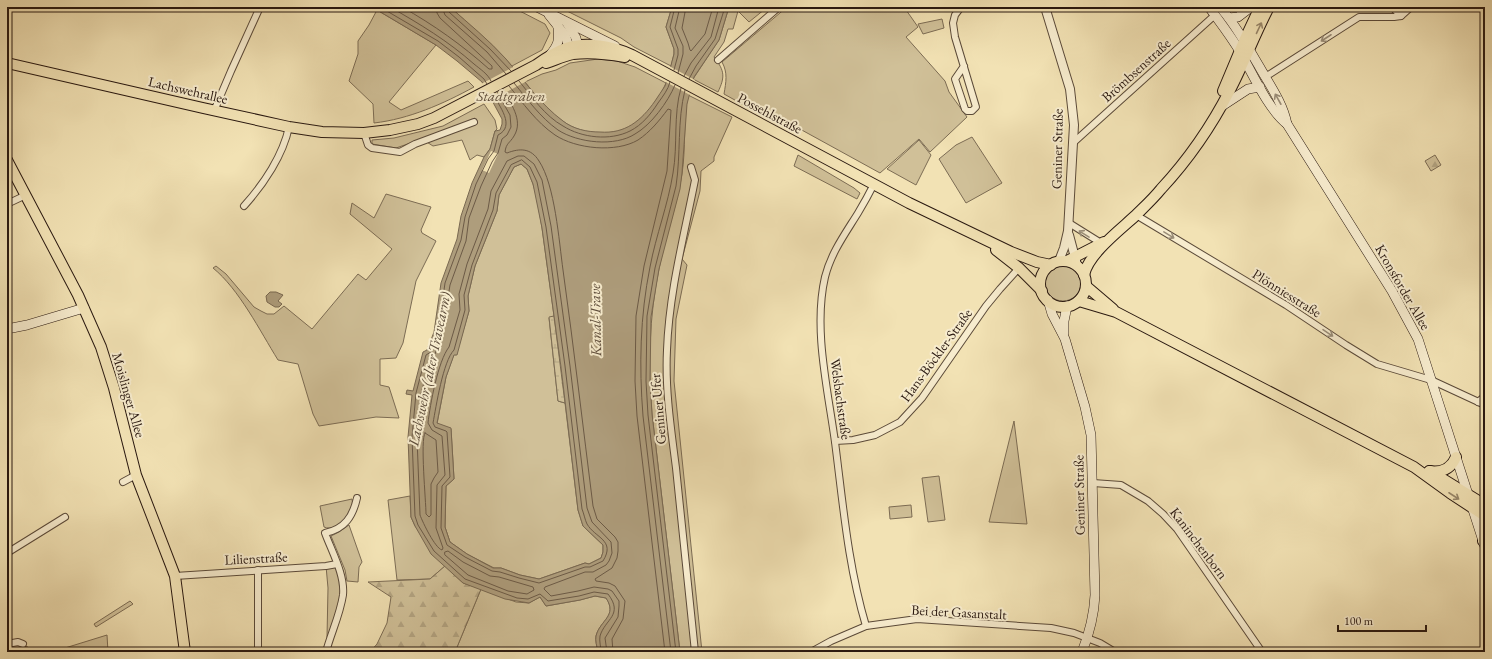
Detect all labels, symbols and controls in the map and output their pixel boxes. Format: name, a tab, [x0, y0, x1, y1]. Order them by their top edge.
one-way arrow	[1256, 22, 1263, 34]
street label: Brömbsenstraße	[1098, 34, 1175, 106]
one-way arrow	[1321, 34, 1332, 42]
street label: Lachswehrallee	[147, 72, 230, 108]
water label: Stadtgraben	[475, 86, 546, 105]
street label: Possehlstraße	[735, 88, 806, 138]
one-way arrow	[1273, 93, 1281, 105]
street label: Geniner Straße	[1047, 108, 1067, 189]
one-way arrow	[1079, 229, 1090, 238]
one-way arrow	[1163, 232, 1175, 240]
street label: Kronsforder Allee	[1371, 241, 1435, 334]
street label: Plönniesstraße	[1249, 265, 1325, 322]
water label: Kanal-Trave	[585, 283, 605, 358]
water label: Lachswehr (alter Travearm)	[403, 290, 455, 449]
street label: Hans-Böckler-Straße	[896, 304, 976, 405]
one-way arrow	[1322, 329, 1333, 337]
street label: Moislinger Allee	[108, 350, 150, 440]
street label: Welsbachstraße	[826, 357, 856, 441]
street label: Geniner Ufer	[646, 372, 670, 445]
street label: Geniner Straße	[1069, 454, 1089, 535]
one-way arrow	[1448, 492, 1459, 500]
street label: Kaninchenborn	[1166, 504, 1232, 583]
street label: Lilienstraße	[224, 547, 288, 569]
street label: Bei der Gasanstalt	[911, 601, 1008, 624]
scale bar	[1338, 607, 1426, 633]
text: 100 m	[1344, 613, 1374, 629]

